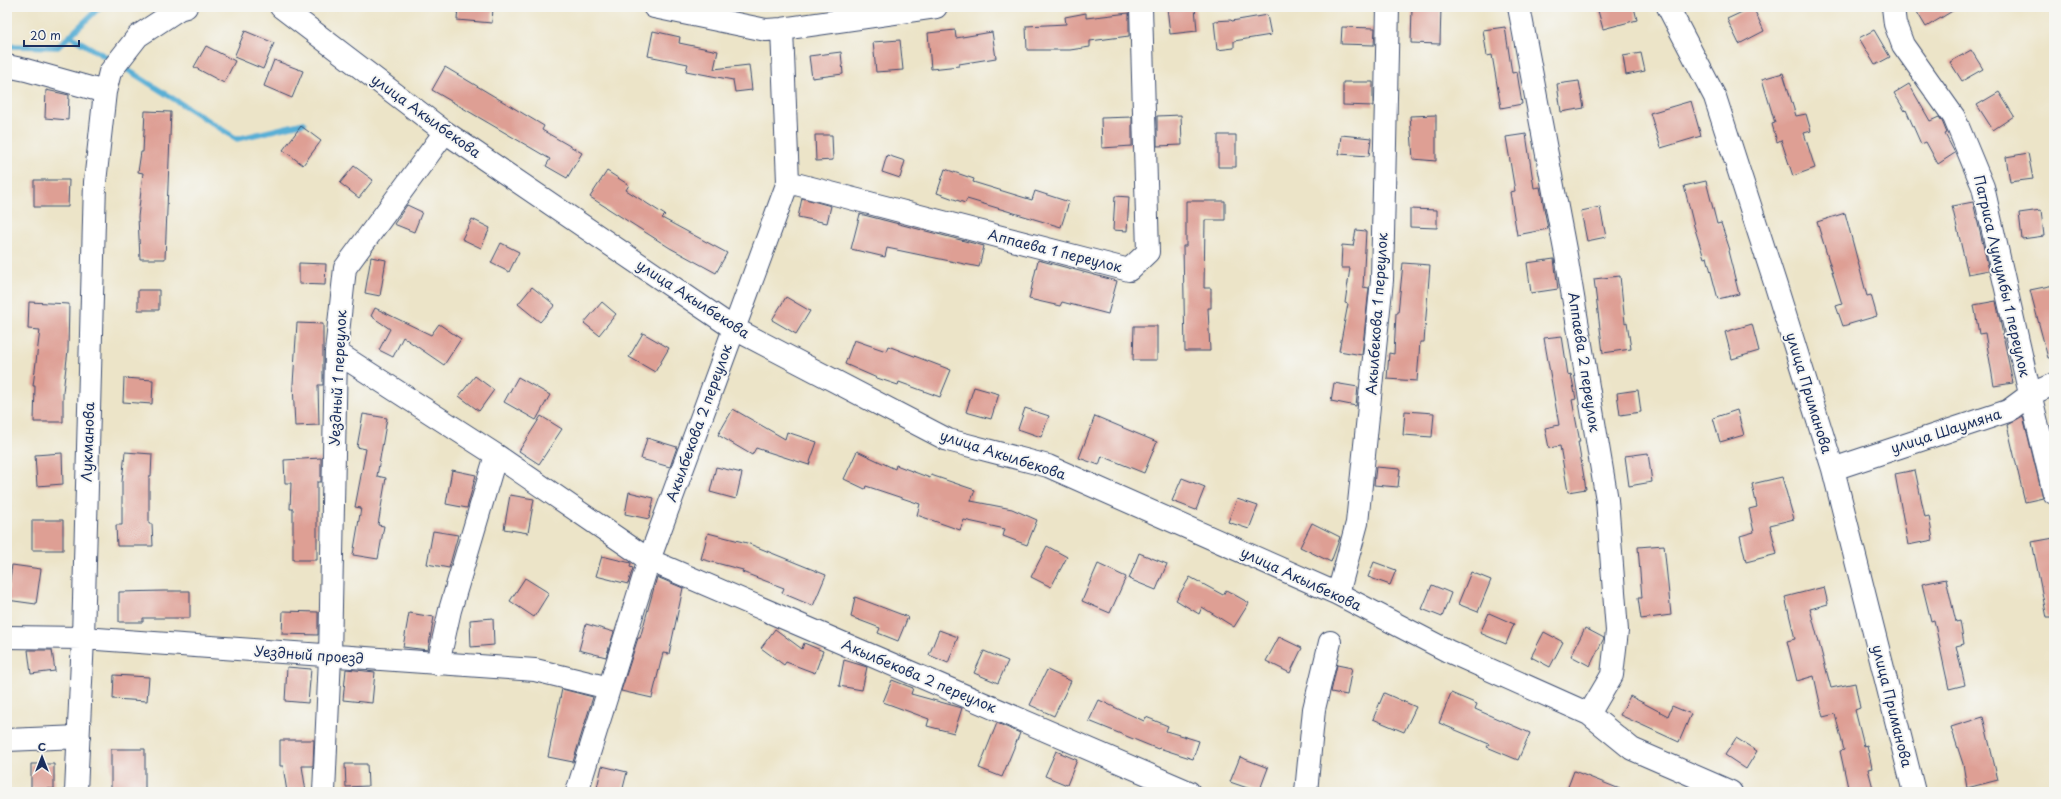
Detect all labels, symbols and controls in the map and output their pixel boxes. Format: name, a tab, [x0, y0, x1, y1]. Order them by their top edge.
scale bar	[24, 22, 79, 48]
text: 20 m	[30, 26, 61, 44]
street label: улица Акылбекова	[367, 69, 486, 163]
street label: Патриса Лумумбы 1 переулок	[1969, 173, 2036, 380]
street label: Аппаева 1 переулок	[986, 224, 1125, 278]
street label: Акылбекова 1 переулок	[1360, 231, 1393, 396]
street label: улица Акылбекова	[633, 254, 754, 343]
street label: Аппаева 2 переулок	[1563, 290, 1606, 434]
street label: Уездный 1 переулок	[323, 309, 352, 447]
street label: улица Приманова	[1781, 330, 1838, 456]
street label: Акылбекова 2 переулок	[660, 340, 737, 505]
street label: Лукманова	[76, 402, 99, 482]
street label: улица Шаумяна	[1888, 403, 2004, 458]
street label: улица Акылбекова	[938, 424, 1069, 485]
street label: улица Акылбекова	[1237, 541, 1365, 616]
street label: Акылбекова 2 переулок	[838, 633, 1001, 718]
street label: Уездный проезд	[253, 640, 365, 669]
street label: улица Приманова	[1867, 642, 1918, 770]
north arrow	[22, 737, 62, 777]
text: С	[38, 738, 46, 755]

